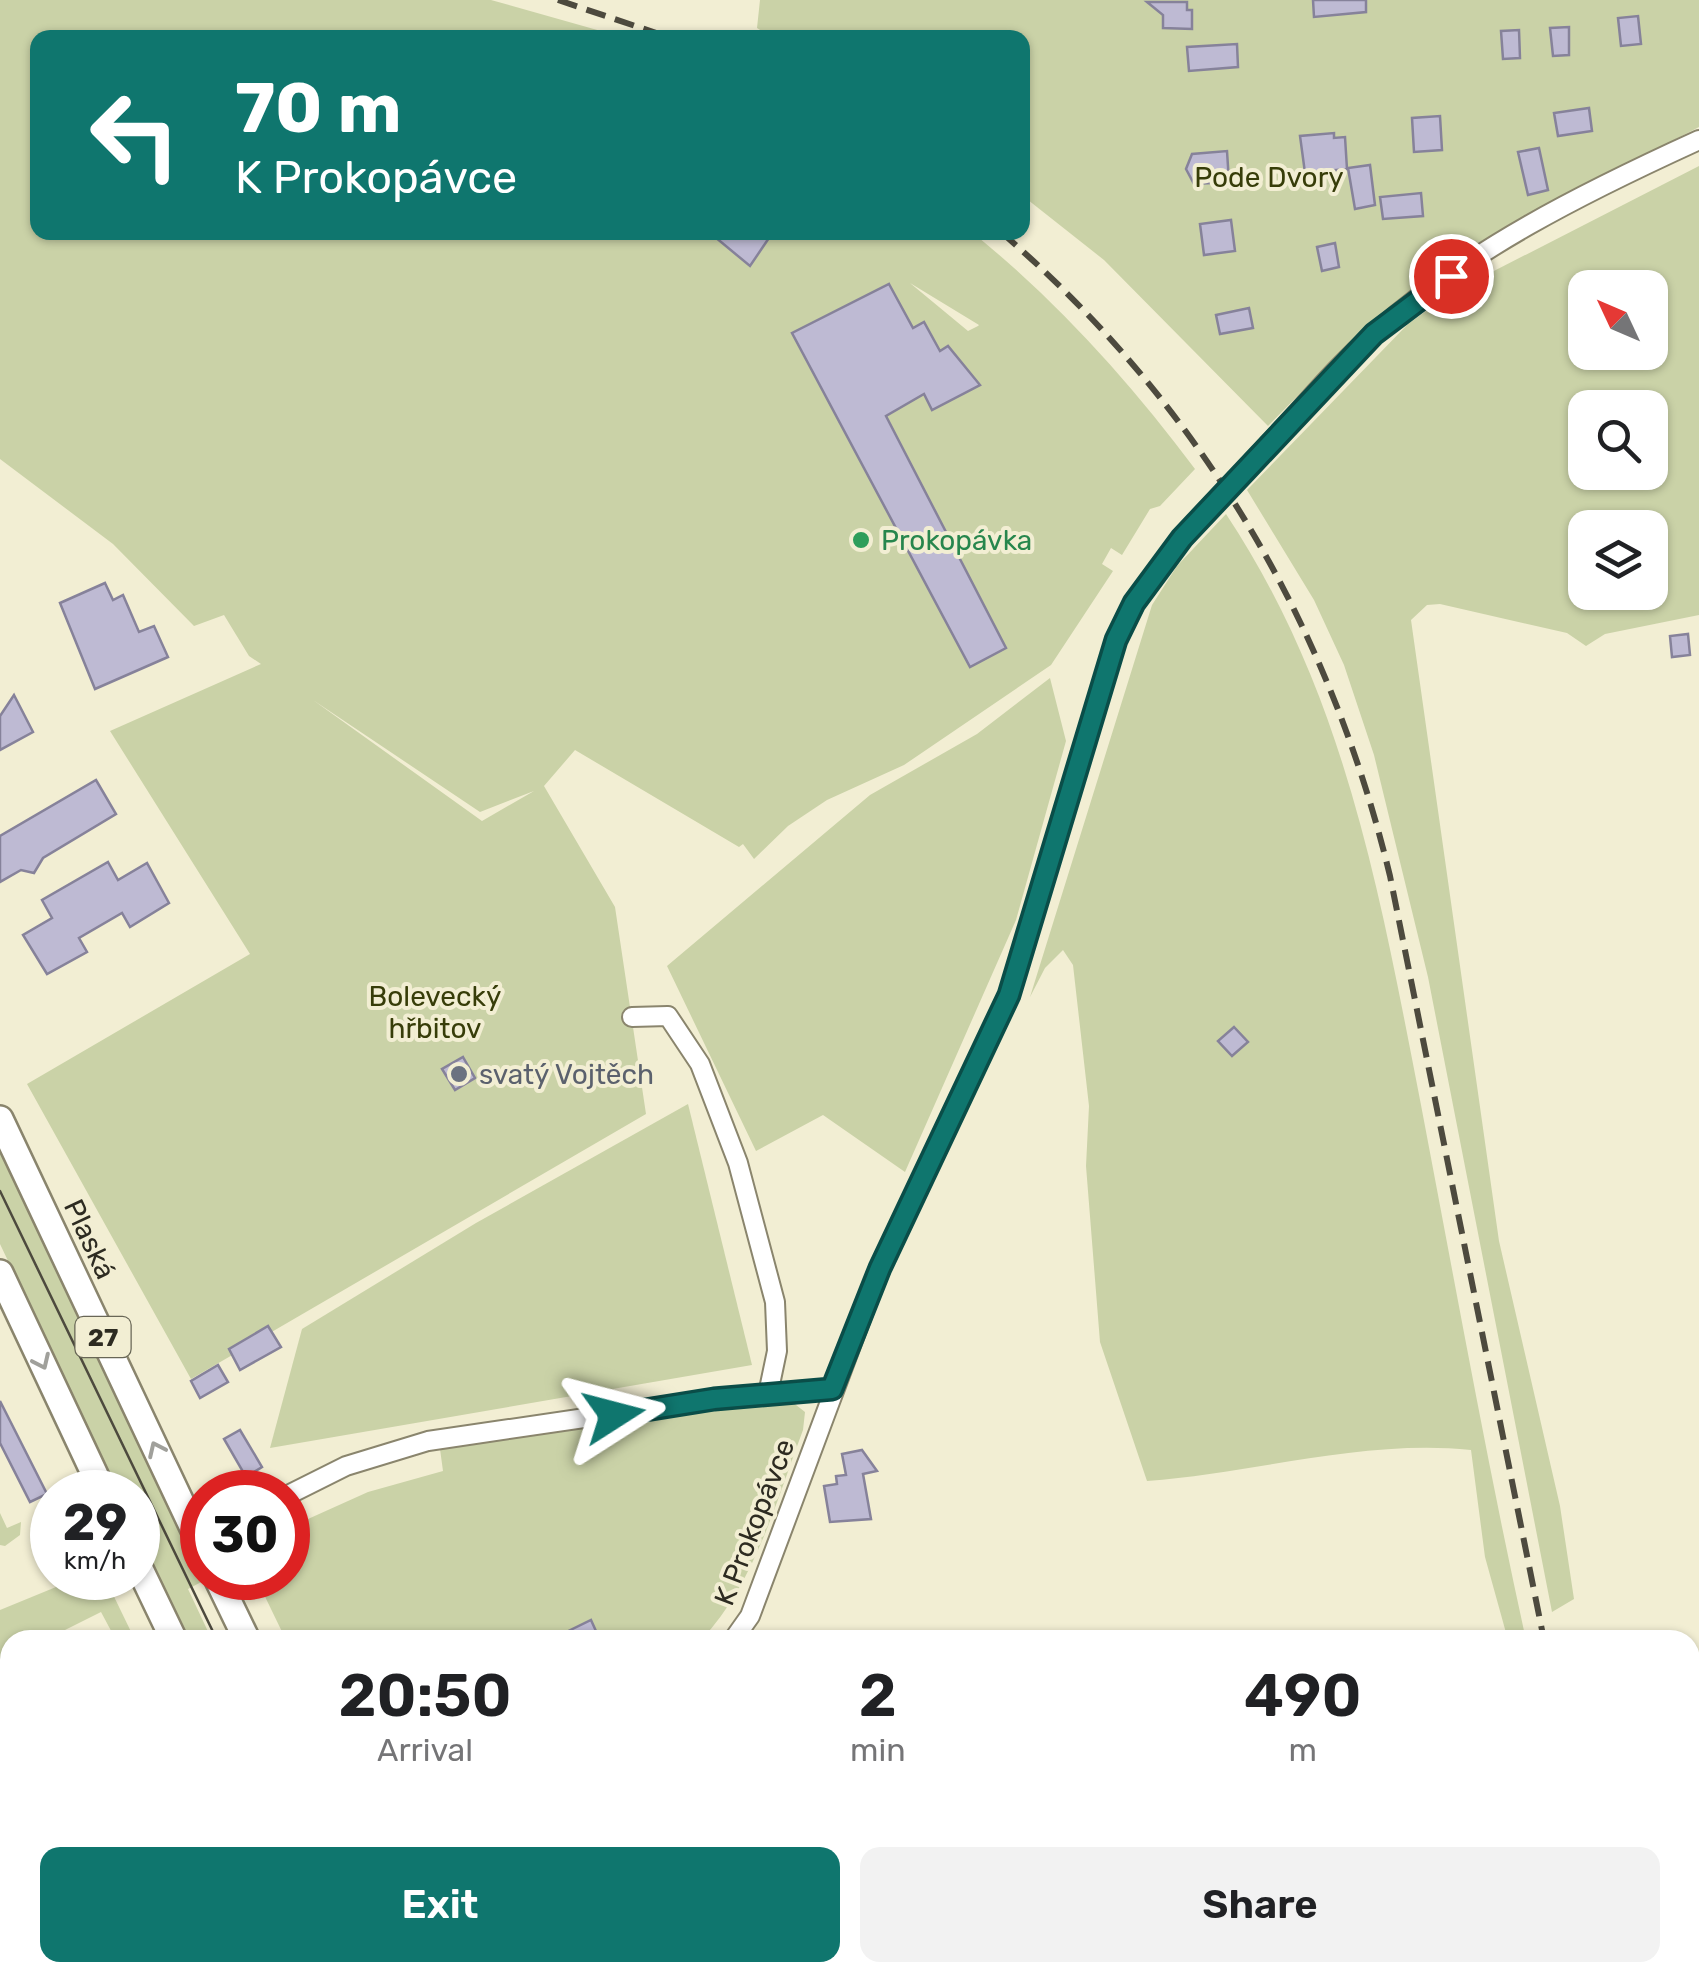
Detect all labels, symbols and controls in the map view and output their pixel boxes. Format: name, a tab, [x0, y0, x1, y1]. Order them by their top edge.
text: 70 m	[235, 67, 402, 150]
icon: left	[70, 70, 200, 200]
text: K Prokopávce	[235, 151, 517, 204]
park label: Pode Dvory	[1194, 161, 1344, 194]
pin	[1409, 234, 1494, 319]
icon: arrive	[1424, 249, 1479, 304]
north arrow	[1568, 270, 1668, 370]
map controls	[1568, 270, 1668, 610]
button: search	[1568, 390, 1668, 490]
button: layers	[1568, 510, 1668, 610]
place label: Prokopávka	[881, 524, 1032, 557]
marker: Prokopávka	[850, 529, 872, 551]
park label: Bolevecký hřbitov	[369, 980, 501, 1045]
place label: svatý Vojtěch	[479, 1058, 654, 1091]
marker: svatý Vojtěch	[448, 1063, 470, 1085]
street label: Plaská	[57, 1194, 122, 1284]
road number: 27	[76, 1317, 130, 1357]
one-way arrow	[29, 1351, 49, 1369]
position arrow	[562, 1363, 666, 1467]
street label: K Prokopávce	[708, 1434, 801, 1610]
one-way arrow	[149, 1441, 169, 1459]
speed limit sign: 30	[180, 1470, 310, 1600]
text: 29	[63, 1493, 127, 1553]
text: km/h	[64, 1546, 126, 1575]
text: 20:50	[338, 1660, 512, 1731]
text: 2	[859, 1660, 897, 1731]
text: 490	[1244, 1660, 1362, 1731]
text: Arrival	[377, 1731, 473, 1769]
text: min	[850, 1731, 906, 1769]
text: m	[1289, 1731, 1317, 1769]
button: Exit	[40, 1847, 840, 1962]
button: Share	[860, 1847, 1660, 1962]

